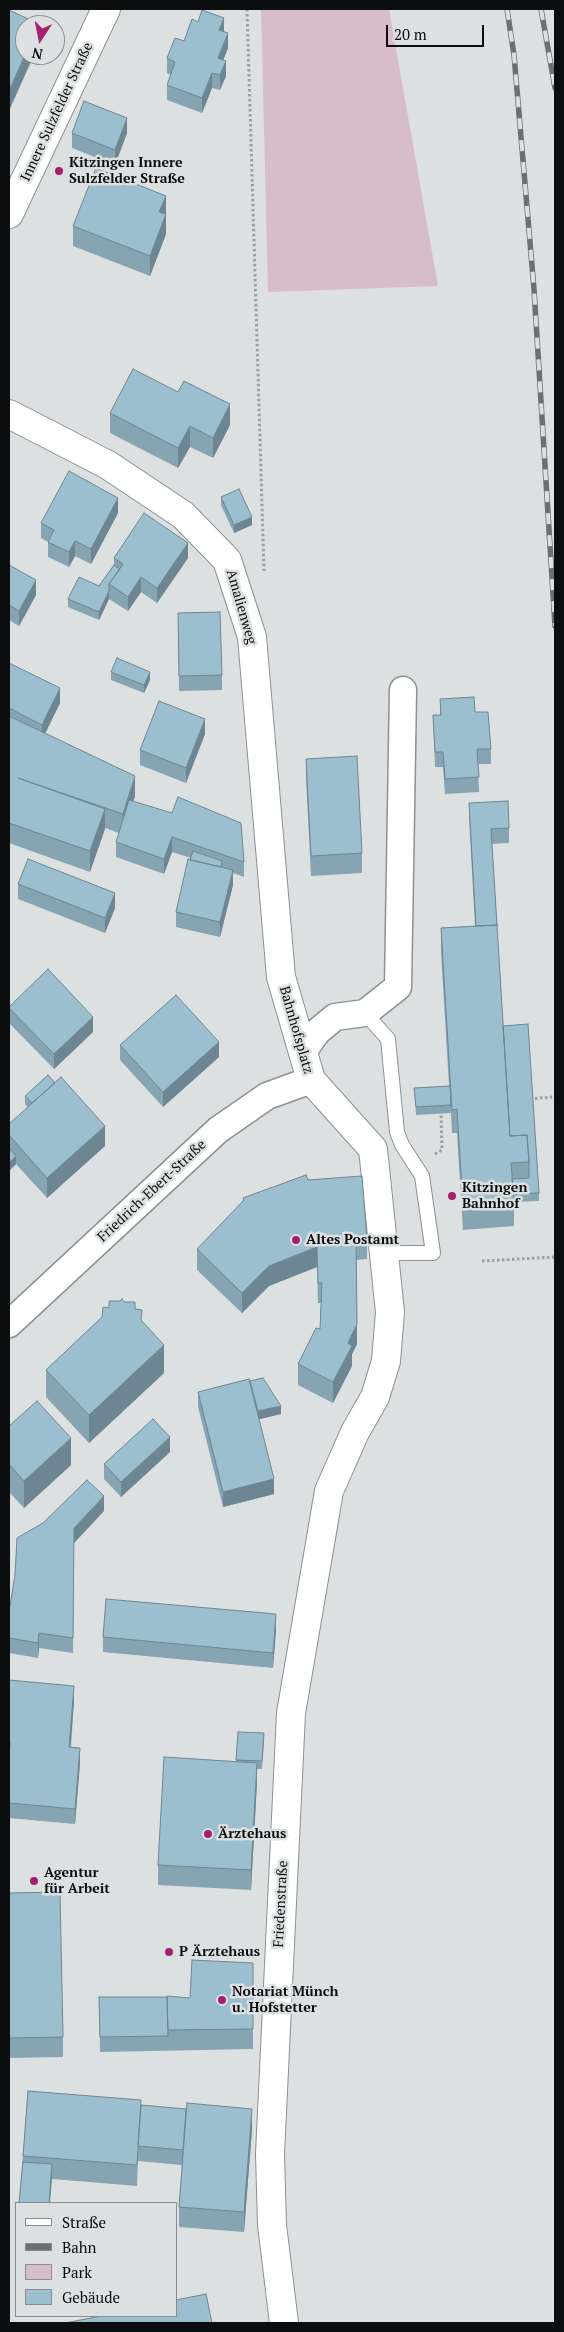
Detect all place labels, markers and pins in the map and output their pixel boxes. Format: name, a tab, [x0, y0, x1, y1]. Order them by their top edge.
place label: Kitzingen Innere Sulzfelder Straße	[69, 155, 185, 188]
marker: Kitzingen Innere Sulzfelder Straße	[53, 165, 65, 177]
place label: Kitzingen Bahnhof	[462, 1180, 527, 1212]
marker: Kitzingen Bahnhof	[446, 1190, 458, 1202]
place label: Altes Postamt	[306, 1232, 399, 1248]
marker: Altes Postamt	[290, 1234, 302, 1246]
place label: Ärztehaus	[218, 1826, 286, 1842]
marker: Ärztehaus	[202, 1828, 214, 1840]
place label: Agentur für Arbeit	[44, 1865, 110, 1898]
marker: Agentur für Arbeit	[28, 1875, 40, 1887]
place label: P Ärztehaus	[179, 1944, 260, 1960]
marker: P Ärztehaus	[163, 1946, 175, 1958]
place label: Notariat Münch u. Hofstetter	[232, 1984, 339, 2016]
marker: Notariat Münch u. Hofstetter	[216, 1994, 228, 2006]

